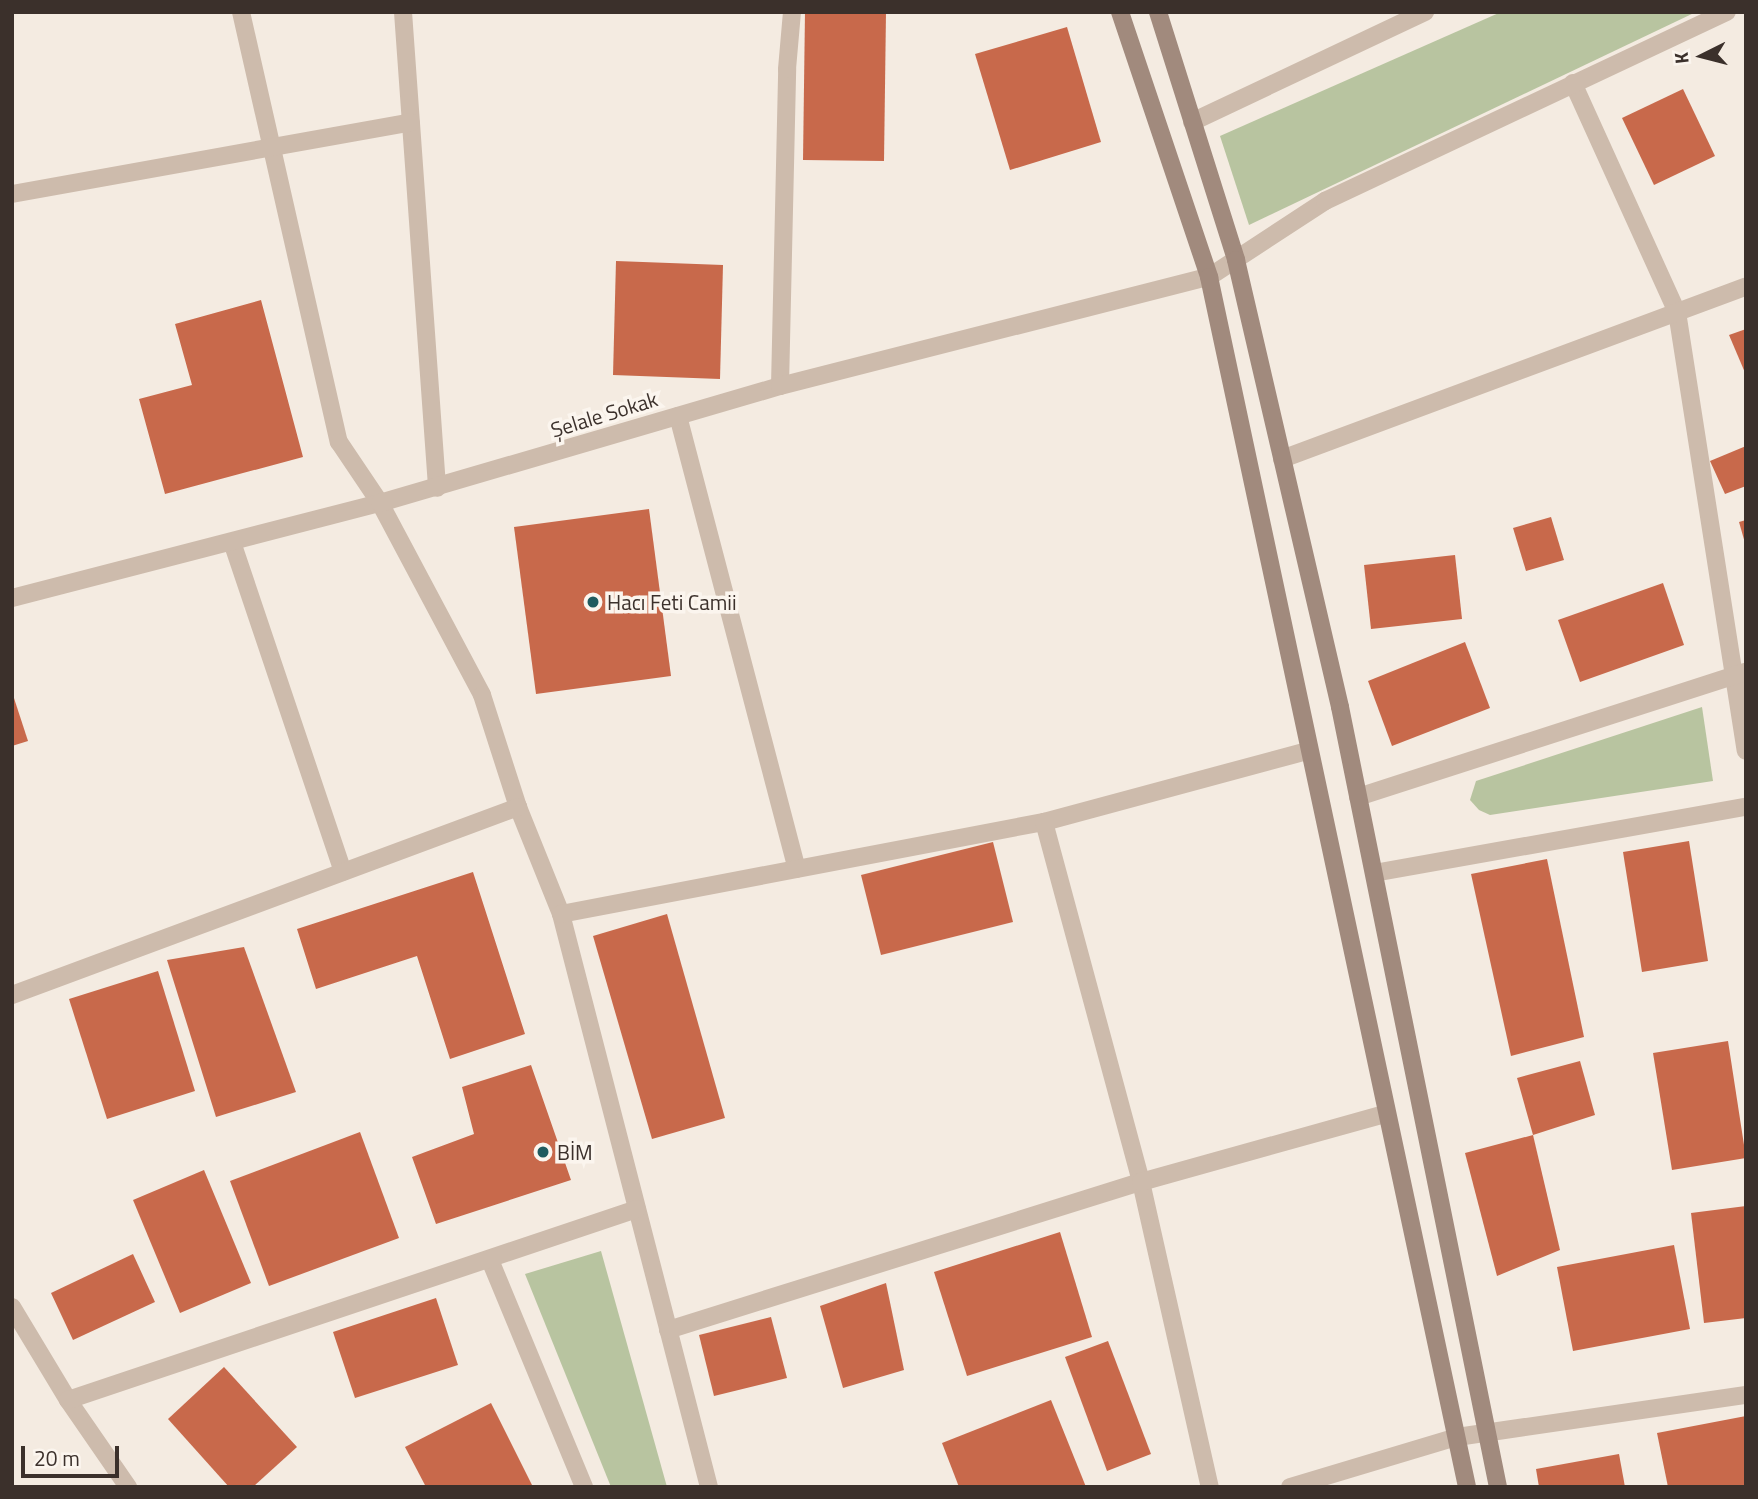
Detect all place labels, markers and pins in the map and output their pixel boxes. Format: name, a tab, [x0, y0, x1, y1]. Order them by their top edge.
place label: Hacı Feti Camii	[607, 589, 737, 615]
marker: Hacı Feti Camii	[585, 594, 601, 610]
place label: BİM	[557, 1139, 593, 1165]
marker: BİM	[535, 1144, 551, 1160]

